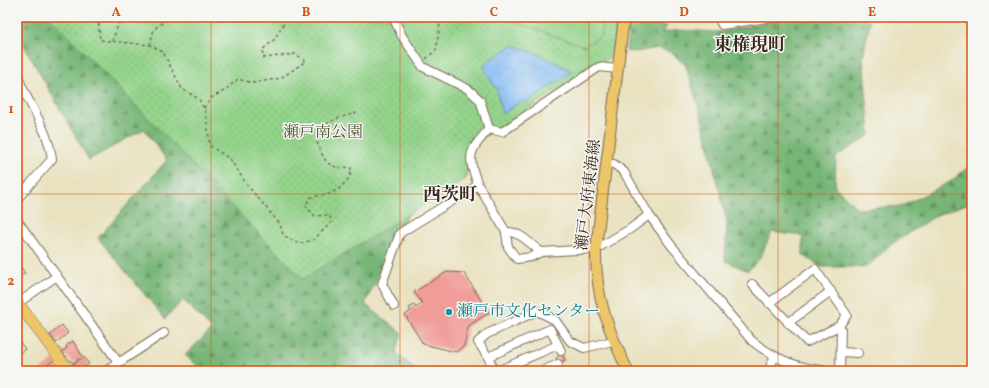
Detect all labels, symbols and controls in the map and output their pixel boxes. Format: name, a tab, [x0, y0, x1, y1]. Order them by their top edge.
text: A	[111, 4, 121, 22]
text: B	[302, 4, 311, 22]
text: C	[490, 4, 498, 22]
text: D	[679, 4, 689, 22]
text: E	[868, 4, 876, 22]
district label: 東権現町	[714, 33, 786, 58]
text: 1	[8, 101, 14, 119]
park label: 瀬戸南公園	[283, 122, 363, 144]
street label: 瀬戸大府東海線	[571, 138, 607, 252]
district label: 西茨町	[423, 183, 477, 208]
text: 2	[8, 273, 15, 291]
place label: 瀬戸市文化センター	[457, 301, 600, 323]
marker: 瀬戸市文化センター	[444, 307, 454, 317]

